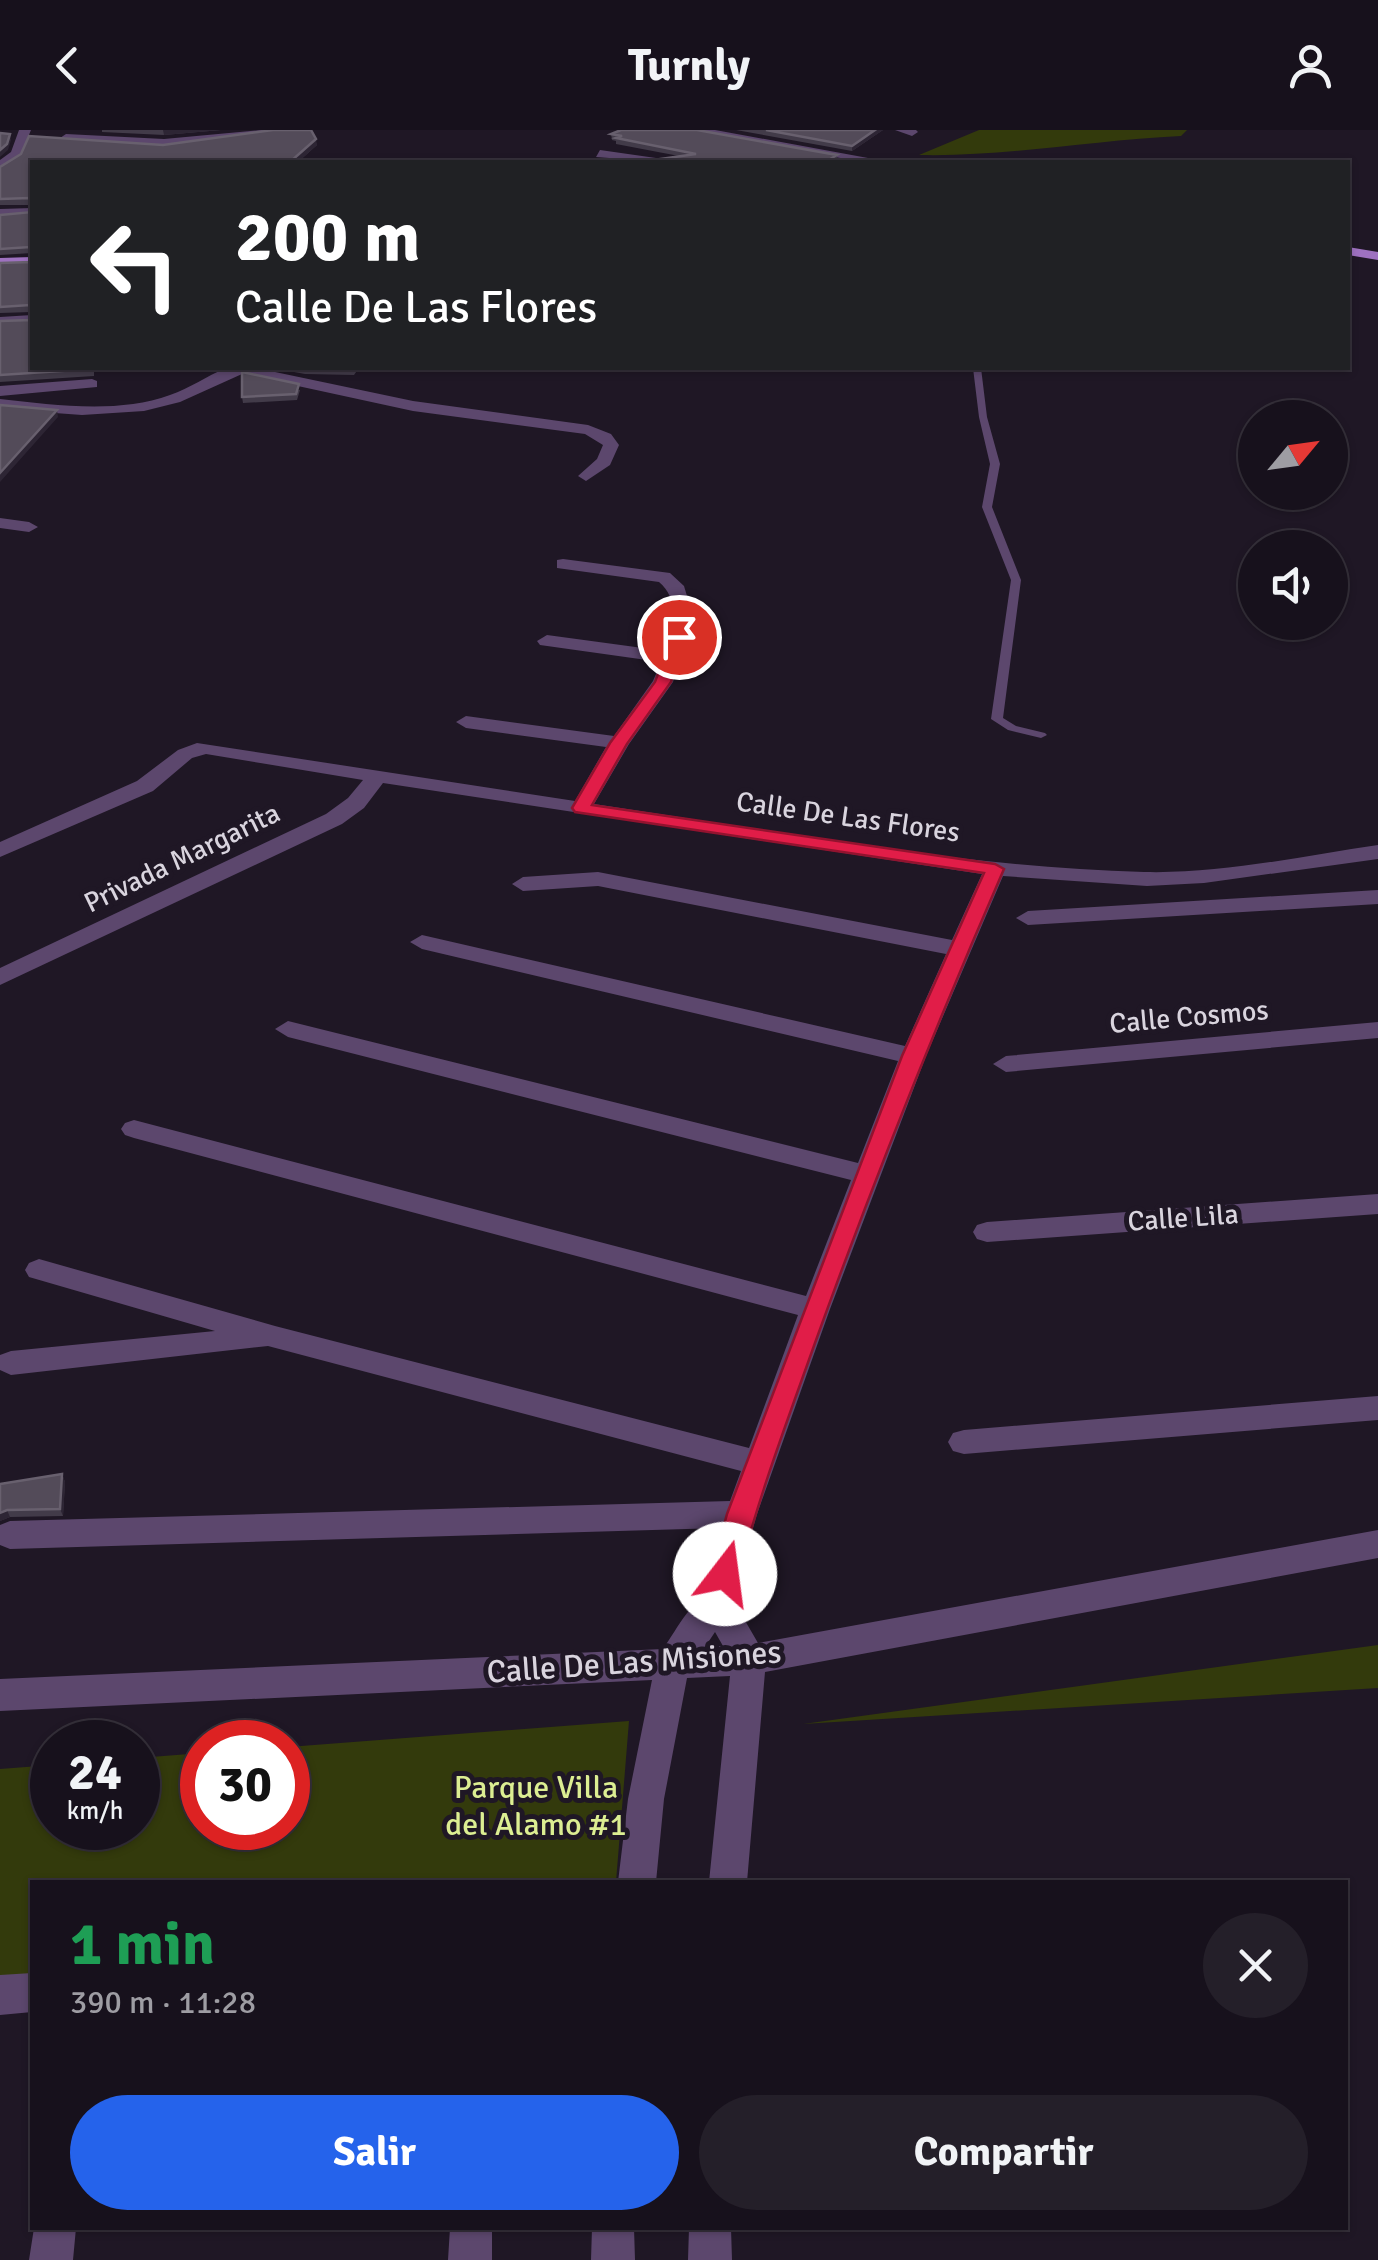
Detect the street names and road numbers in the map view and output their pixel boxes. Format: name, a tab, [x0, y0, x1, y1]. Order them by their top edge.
street label: Calle De Las Flores	[734, 784, 962, 850]
street label: Privada Margarita	[79, 796, 285, 920]
street label: Calle Cosmos	[1108, 993, 1270, 1041]
street label: Calle Lila	[1126, 1197, 1240, 1239]
street label: Calle De Las Misiones	[485, 1632, 783, 1692]

